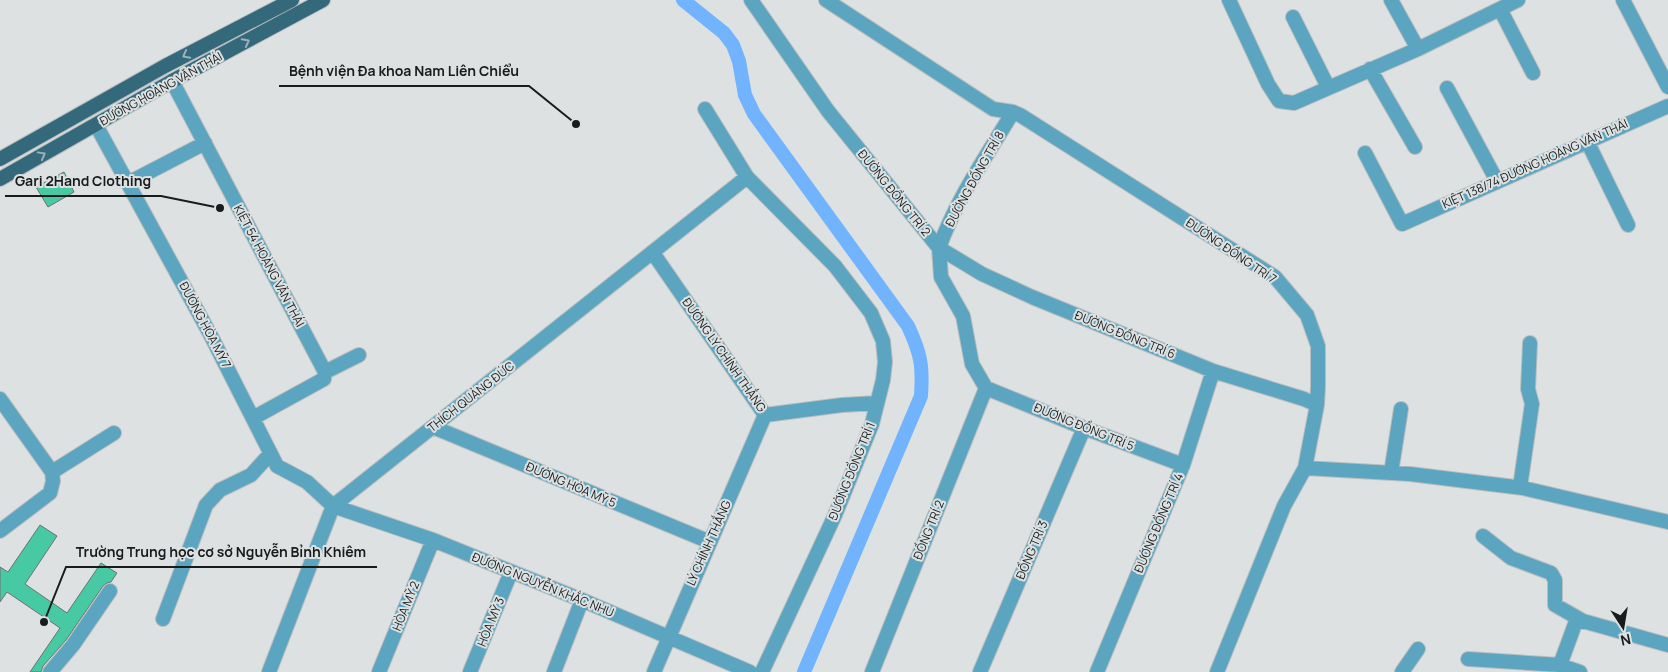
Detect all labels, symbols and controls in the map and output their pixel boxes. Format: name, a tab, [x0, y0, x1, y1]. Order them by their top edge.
one-way arrow	[240, 38, 249, 48]
street label: ĐƯỜNG HOÀNG VĂN THÁI	[96, 48, 225, 129]
one-way arrow	[183, 49, 192, 59]
callout: Bệnh viện Đa khoa Nam Liên Chiểu	[279, 57, 529, 86]
text: Bệnh viện Đa khoa Nam Liên Chiểu	[289, 61, 519, 80]
street label: KIỆT 138/74 ĐƯỜNG HOÀNG VĂN THÁI	[1439, 115, 1630, 212]
street label: ĐƯỜNG ĐỒNG TRÍ 8	[940, 127, 1008, 230]
street label: ĐƯỜNG ĐỒNG TRÍ 2	[854, 145, 935, 240]
one-way arrow	[37, 151, 46, 161]
callout: Gari 2Hand Clothing	[5, 167, 161, 196]
text: Gari 2Hand Clothing	[15, 171, 151, 190]
street label: KIỆT 54 HOÀNG VĂN THÁI	[230, 202, 309, 330]
street label: ĐƯỜNG ĐỒNG TRÍ 7	[1183, 213, 1280, 287]
street label: ĐƯỜNG HÒA MỸ 7	[176, 279, 235, 371]
street label: ĐƯỜNG LÝ CHÍNH THẮNG	[679, 294, 771, 416]
street label: ĐƯỜNG ĐỒNG TRÍ 6	[1072, 306, 1178, 363]
street label: THÍCH QUẢNG ĐỨC	[424, 357, 518, 436]
street label: ĐƯỜNG ĐỒNG TRÍ 5	[1032, 398, 1137, 454]
street label: ĐƯỜNG ĐỒNG TRÍ 1	[823, 419, 879, 522]
street label: ĐƯỜNG HÒA MỸ 5	[523, 458, 619, 511]
street label: ĐƯỜNG ĐỒNG TRÍ 4	[1129, 470, 1187, 575]
street label: LÝ CHÍNH THẮNG	[681, 497, 735, 588]
street label: ĐỒNG TRÍ 2	[908, 497, 948, 562]
street label: ĐỒNG TRÍ 3	[1011, 517, 1052, 582]
callout: Trường Trung học cơ sở Nguyễn Bỉnh Khiêm	[66, 538, 377, 567]
text: Trường Trung học cơ sở Nguyễn Bỉnh Khiêm	[76, 542, 366, 561]
street label: ĐƯỜNG NGUYỄN KHẮC NHU	[470, 547, 617, 621]
street label: HÒA MỸ 2	[388, 578, 423, 633]
street label: HÒA MỸ 3	[473, 595, 508, 649]
north arrow	[1598, 602, 1648, 652]
text: N	[1619, 630, 1633, 651]

